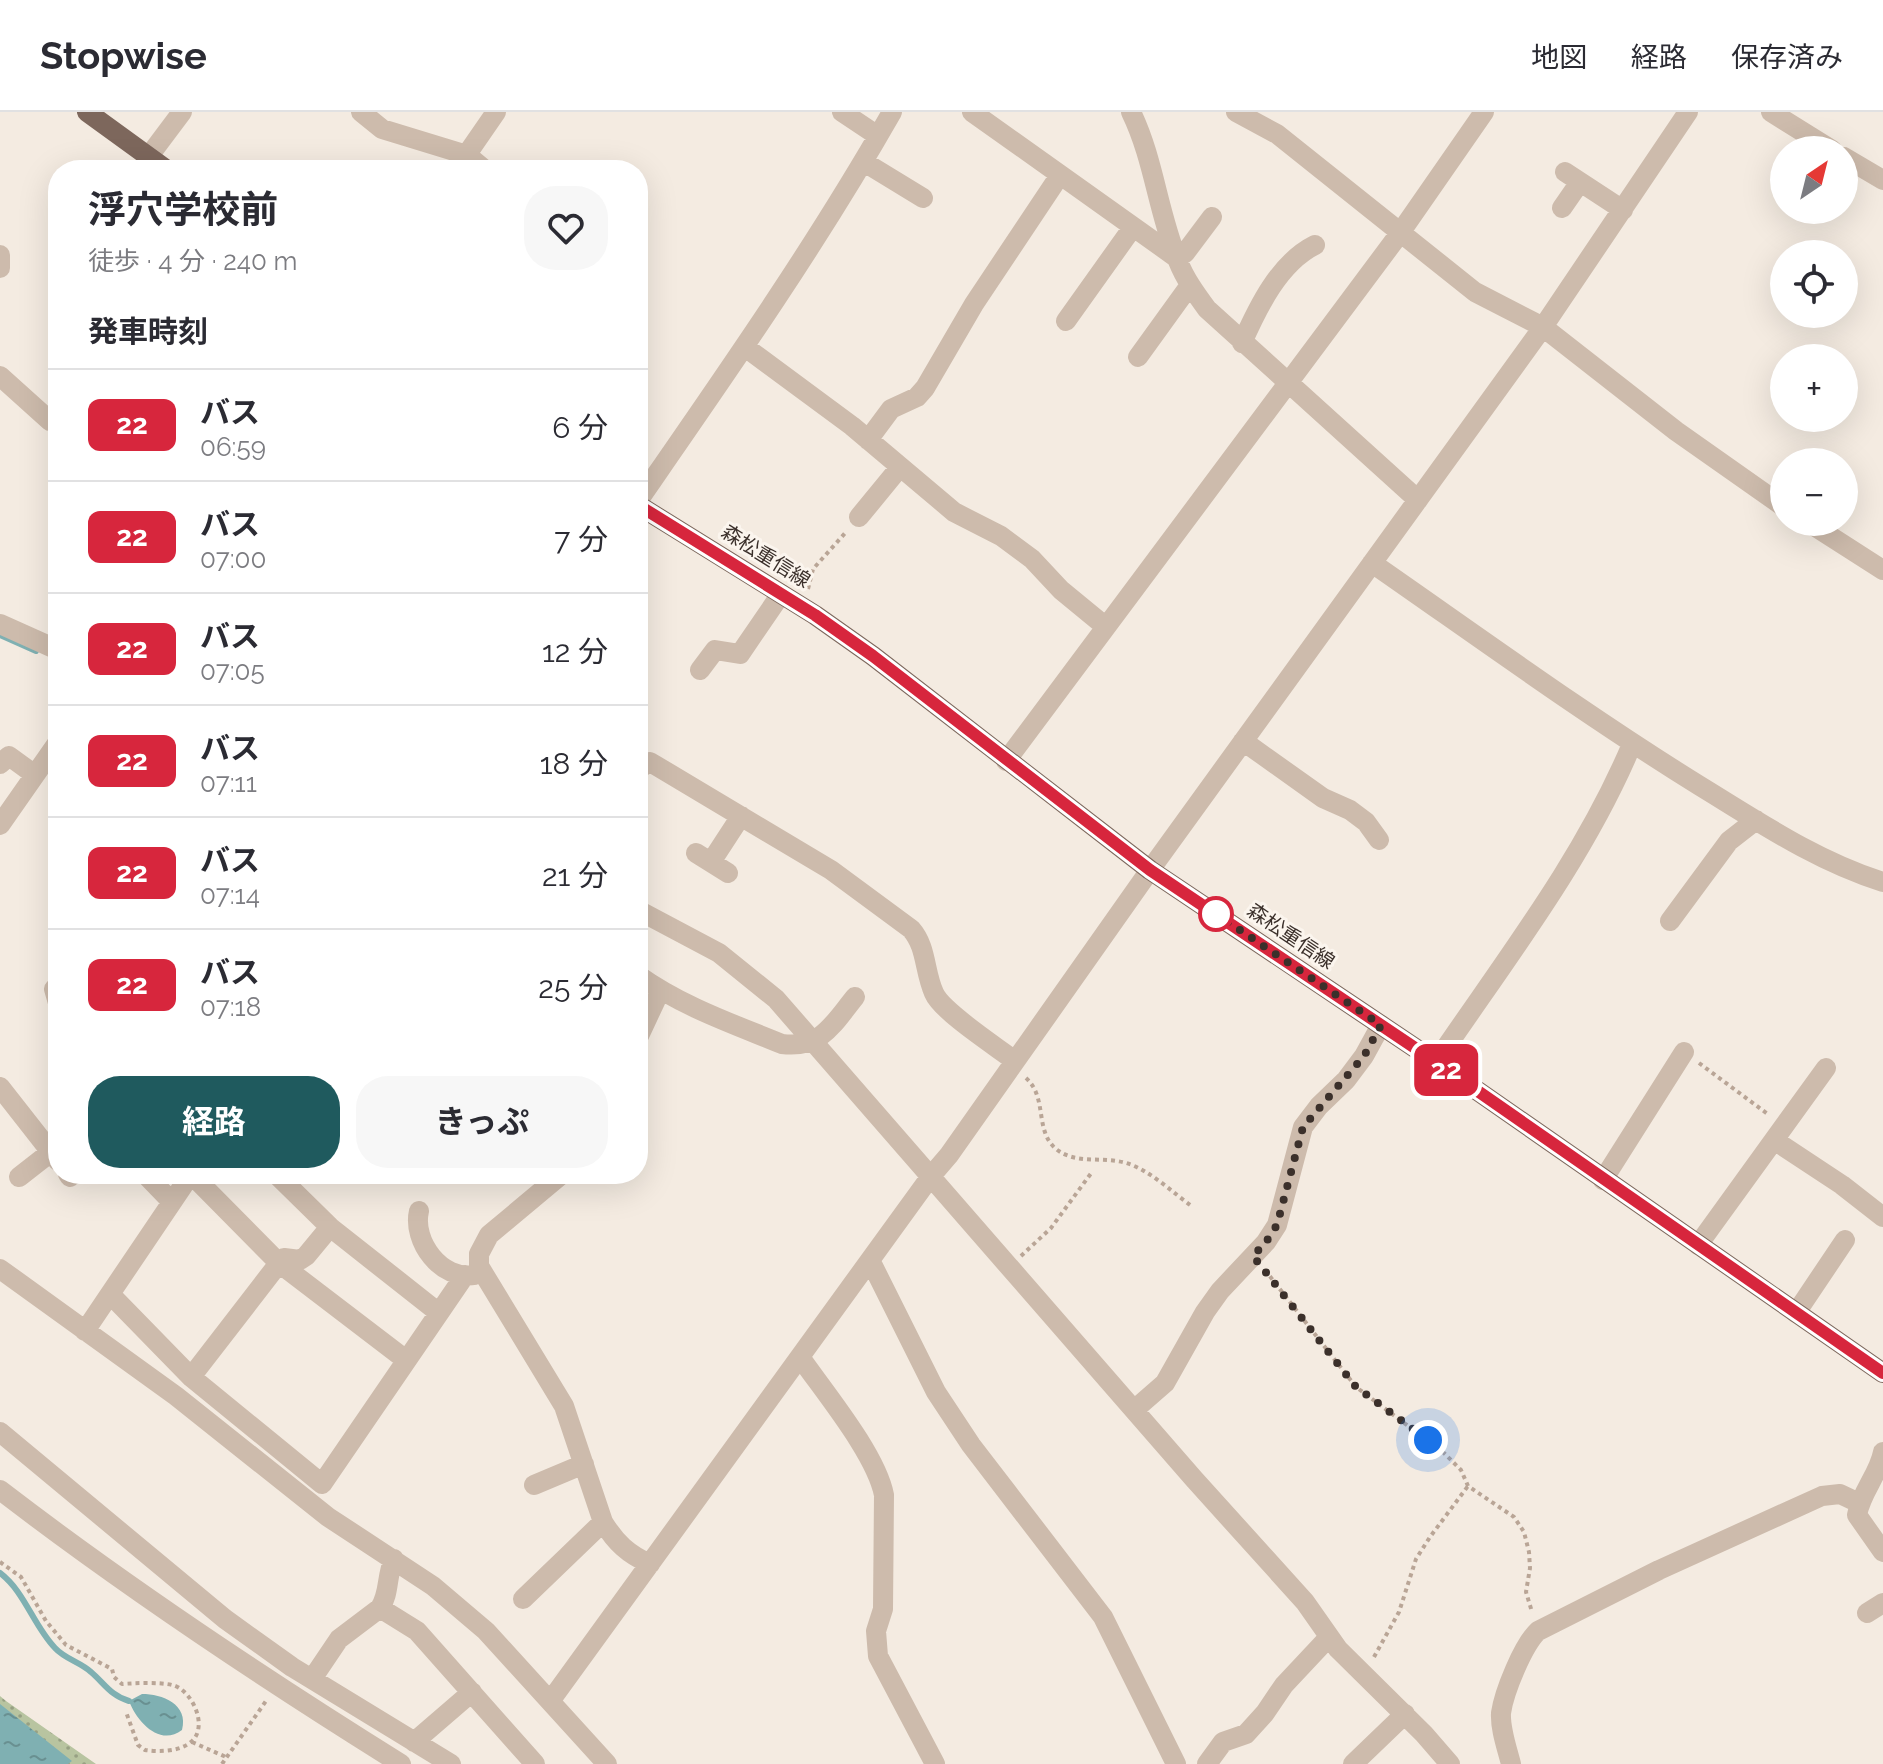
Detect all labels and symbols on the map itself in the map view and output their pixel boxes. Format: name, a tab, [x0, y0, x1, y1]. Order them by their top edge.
north arrow	[1770, 136, 1858, 224]
street label: 森松重信線	[717, 519, 815, 593]
unlabelled marker	[1199, 897, 1233, 931]
street label: 森松重信線	[1243, 898, 1339, 974]
line badge: 22	[1410, 1044, 1482, 1096]
your location	[1408, 1420, 1448, 1460]

